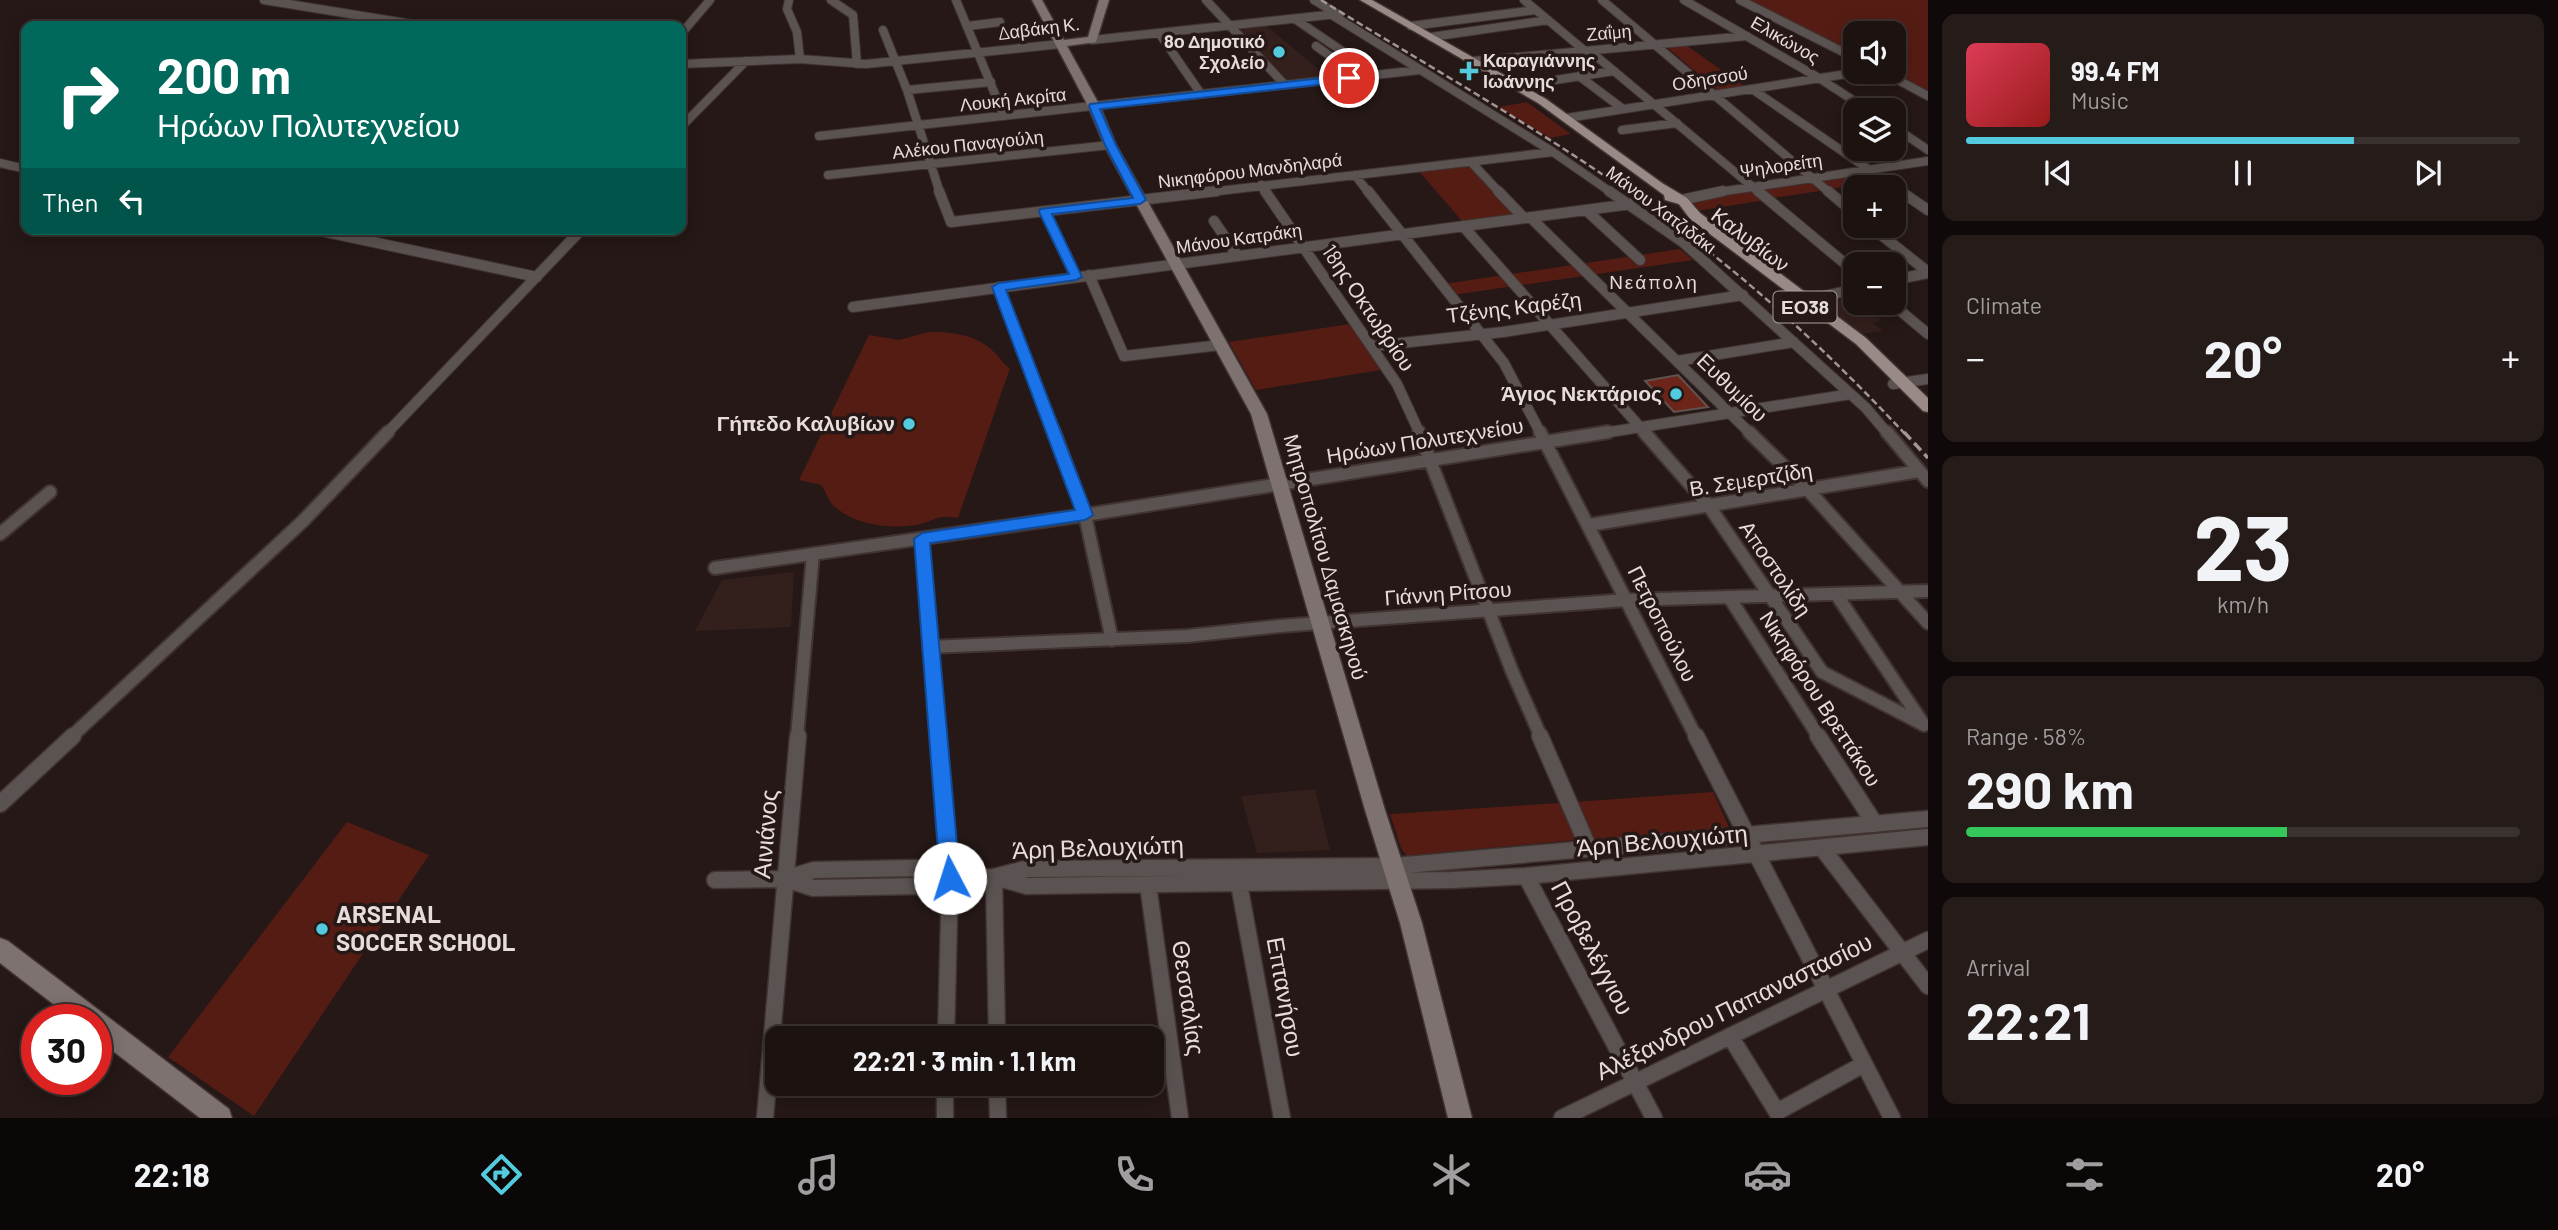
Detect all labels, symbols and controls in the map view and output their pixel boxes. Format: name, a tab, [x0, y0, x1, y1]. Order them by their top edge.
street label: Ελικώνος	[1747, 11, 1824, 68]
street label: Δαβάκη Κ.	[997, 12, 1081, 44]
street label: Ζαΐμη	[1585, 19, 1632, 45]
map controls	[1843, 21, 1906, 315]
button: sound	[1843, 21, 1906, 84]
place label: 8ο Δημοτικό Σχολείο	[1164, 30, 1265, 73]
marker: 8ο Δημοτικό Σχολείο	[1271, 44, 1287, 60]
text: 200 m	[157, 45, 291, 104]
pin	[1319, 48, 1379, 108]
icon: right	[42, 49, 133, 140]
place label: Καραγιάννης Ιωάννης	[1483, 49, 1595, 92]
text: 99.4 FM	[2071, 55, 2160, 86]
icon: arrive	[1330, 59, 1368, 97]
street label: Οδησσού	[1671, 61, 1749, 95]
marker: Καραγιάννης Ιωάννης	[1461, 63, 1477, 79]
street label: Λουκή Ακρίτα	[959, 82, 1067, 116]
text: Music	[2071, 86, 2129, 114]
button: layers	[1843, 98, 1906, 161]
text: Ηρώων Πολυτεχνείου	[157, 105, 460, 143]
street label: Αλέκου Παναγούλη	[891, 125, 1045, 163]
street label: Νικηφόρου Μανδηλαρά	[1156, 148, 1343, 192]
street label: Ψηλορείτη	[1738, 148, 1824, 182]
icon: previous	[2039, 154, 2077, 192]
icon: pause	[2224, 154, 2262, 192]
icon: next	[2409, 154, 2447, 192]
street label: Μάνου Χατζιδάκι	[1602, 161, 1721, 258]
button: +	[1843, 175, 1906, 238]
icon: left	[113, 182, 151, 220]
text: Then	[42, 186, 99, 217]
street label: Καλυβίων	[1707, 201, 1795, 276]
street label: Μάνου Κατράκη	[1175, 218, 1303, 258]
street label: 18ης Οκτωβρίου	[1318, 239, 1421, 375]
button: −	[1843, 252, 1906, 315]
district label: Νεάπολη	[1609, 270, 1699, 293]
street label: Τζένης Καρέζη	[1445, 286, 1583, 327]
text: Climate	[1966, 291, 2042, 319]
road number: ΕΟ38	[1773, 292, 1836, 322]
text: 20°	[2204, 326, 2282, 388]
text: −	[1966, 334, 1985, 380]
text: +	[2501, 334, 2520, 380]
street label: Ευθυμίου	[1693, 347, 1773, 426]
place label: Άγιος Νεκτάριος	[1501, 380, 1662, 406]
marker: Άγιος Νεκτάριος	[1668, 386, 1684, 402]
place label: Γήπεδο Καλυβίων	[717, 410, 895, 435]
street label: Ηρώων Πολυτεχνείου	[1325, 412, 1525, 467]
marker: Γήπεδο Καλυβίων	[901, 416, 917, 432]
street label: Μητροπολίτου Δαμασκηνού	[1279, 431, 1374, 682]
street label: Β. Σεμερτζίδη	[1687, 456, 1814, 501]
text: 23	[2194, 490, 2292, 599]
street label: Αποστολίδη	[1735, 516, 1817, 621]
street label: Πετροπούλου	[1623, 561, 1703, 685]
street label: Γιάννη Ρίτσου	[1384, 576, 1512, 609]
text: km/h	[2217, 590, 2269, 618]
street label: Νικηφόρου Βρεττάκου	[1755, 606, 1887, 790]
text: Range · 58%	[1966, 722, 2086, 750]
text: 290 km	[1966, 757, 2134, 819]
street label: Αινιάνος	[746, 788, 783, 880]
street label: Άρη Βελουχιώτη	[1575, 818, 1749, 861]
street label: Άρη Βελουχιώτη	[1012, 829, 1184, 864]
position arrow	[913, 841, 987, 915]
street label: Προβελέγγιου	[1546, 875, 1641, 1019]
place label: ARSENAL SOCCER SCHOOL	[336, 899, 516, 956]
marker: ARSENAL SOCCER SCHOOL	[314, 921, 330, 937]
street label: Αλέξανδρου Παπαναστασίου	[1590, 926, 1876, 1085]
street label: Επτανήσου	[1262, 935, 1311, 1059]
street label: Θεσσαλίας	[1167, 939, 1212, 1057]
text: Arrival	[1966, 953, 2030, 981]
text: 22:21	[1966, 988, 2090, 1050]
speed limit sign: 30	[21, 1004, 112, 1095]
text: 22:21 · 3 min · 1.1 km	[853, 1045, 1076, 1076]
icon: directions	[477, 1150, 526, 1199]
icon: music	[794, 1150, 843, 1199]
icon: phone	[1110, 1150, 1159, 1199]
icon: climate	[1427, 1150, 1476, 1199]
icon: car	[1743, 1150, 1792, 1199]
icon: filters	[2060, 1150, 2109, 1199]
text: 22:18	[134, 1155, 210, 1193]
text: 20°	[2376, 1155, 2424, 1193]

